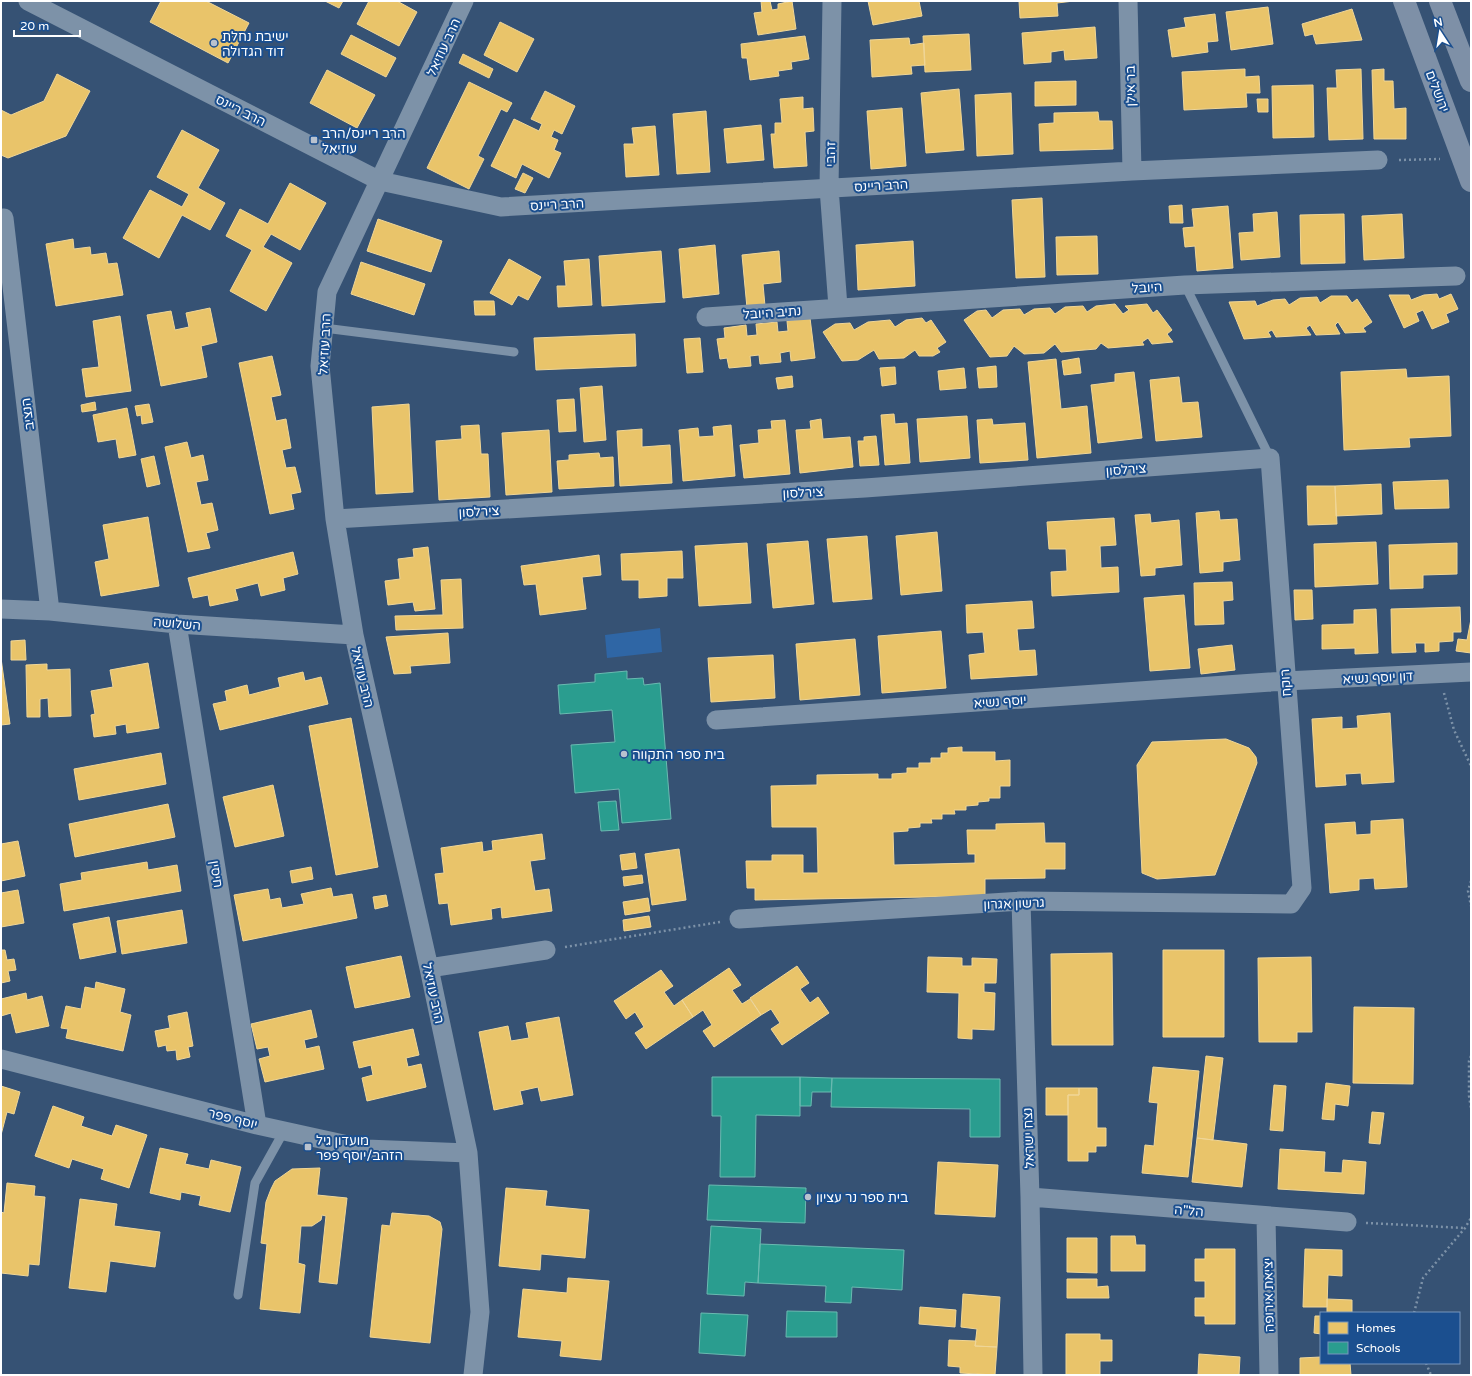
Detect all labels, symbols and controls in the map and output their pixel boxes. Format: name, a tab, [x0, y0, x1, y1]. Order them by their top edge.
scale bar	[14, 12, 80, 38]
north arrow	[1420, 12, 1460, 52]
text: N	[1432, 15, 1444, 30]
street label: הרב עוזיאל	[424, 16, 464, 79]
text: 20 m	[20, 19, 49, 33]
place label: ישיבת נחלת דוד הגדולה	[222, 29, 288, 60]
marker: ישיבת נחלת דוד הגדולה	[209, 38, 219, 48]
street label: בר אילן	[1123, 65, 1139, 107]
street label: ירושלים	[1422, 68, 1452, 115]
street label: הרב ריינס	[213, 91, 268, 130]
place label: הרב ריינס/הרב עוזיאל	[322, 126, 406, 157]
marker: הרב ריינס/הרב עוזיאל	[309, 135, 319, 145]
street label: זהבי	[823, 140, 839, 167]
street label: הרב ריינס	[854, 177, 909, 195]
street label: הרב ריינס	[530, 196, 585, 214]
street label: היובל	[1131, 279, 1163, 297]
street label: נתיב היובל	[742, 303, 802, 323]
street label: הרב עוזיאל	[315, 313, 335, 375]
street label: הנציב	[18, 397, 38, 431]
street label: צירלסון	[1105, 461, 1147, 479]
street label: צירלסון	[782, 484, 824, 502]
street label: צירלסון	[458, 503, 500, 521]
street label: השלושה	[152, 614, 201, 634]
street label: הרב עוזיאל	[347, 645, 377, 709]
street label: רוקח	[1277, 668, 1295, 697]
street label: דון יוסף נשיא	[1342, 668, 1414, 688]
street label: יוסף נשיא	[973, 692, 1027, 712]
place label: בית ספר התקווה	[632, 747, 725, 763]
marker: בית ספר התקווה	[619, 749, 629, 759]
street label: חיסין	[206, 859, 226, 889]
street label: גרשון אגרון	[983, 895, 1045, 913]
street label: הרב עוזיאל	[419, 961, 447, 1025]
street label: יוסף פפר	[206, 1105, 259, 1133]
street label: נצח ישראל	[1020, 1107, 1038, 1169]
place label: מועדון גיל הזהב/יוסף פפר	[316, 1133, 403, 1164]
marker: מועדון גיל הזהב/יוסף פפר	[303, 1142, 313, 1152]
place label: בית ספר נר עציון	[816, 1190, 908, 1206]
marker: בית ספר נר עציון	[803, 1192, 813, 1202]
street label: הל"ה	[1174, 1202, 1204, 1220]
street label: יציאת אירופה	[1260, 1258, 1278, 1332]
legend	[1320, 1312, 1460, 1364]
text: Homes	[1356, 1321, 1396, 1335]
text: Schools	[1356, 1341, 1401, 1355]

